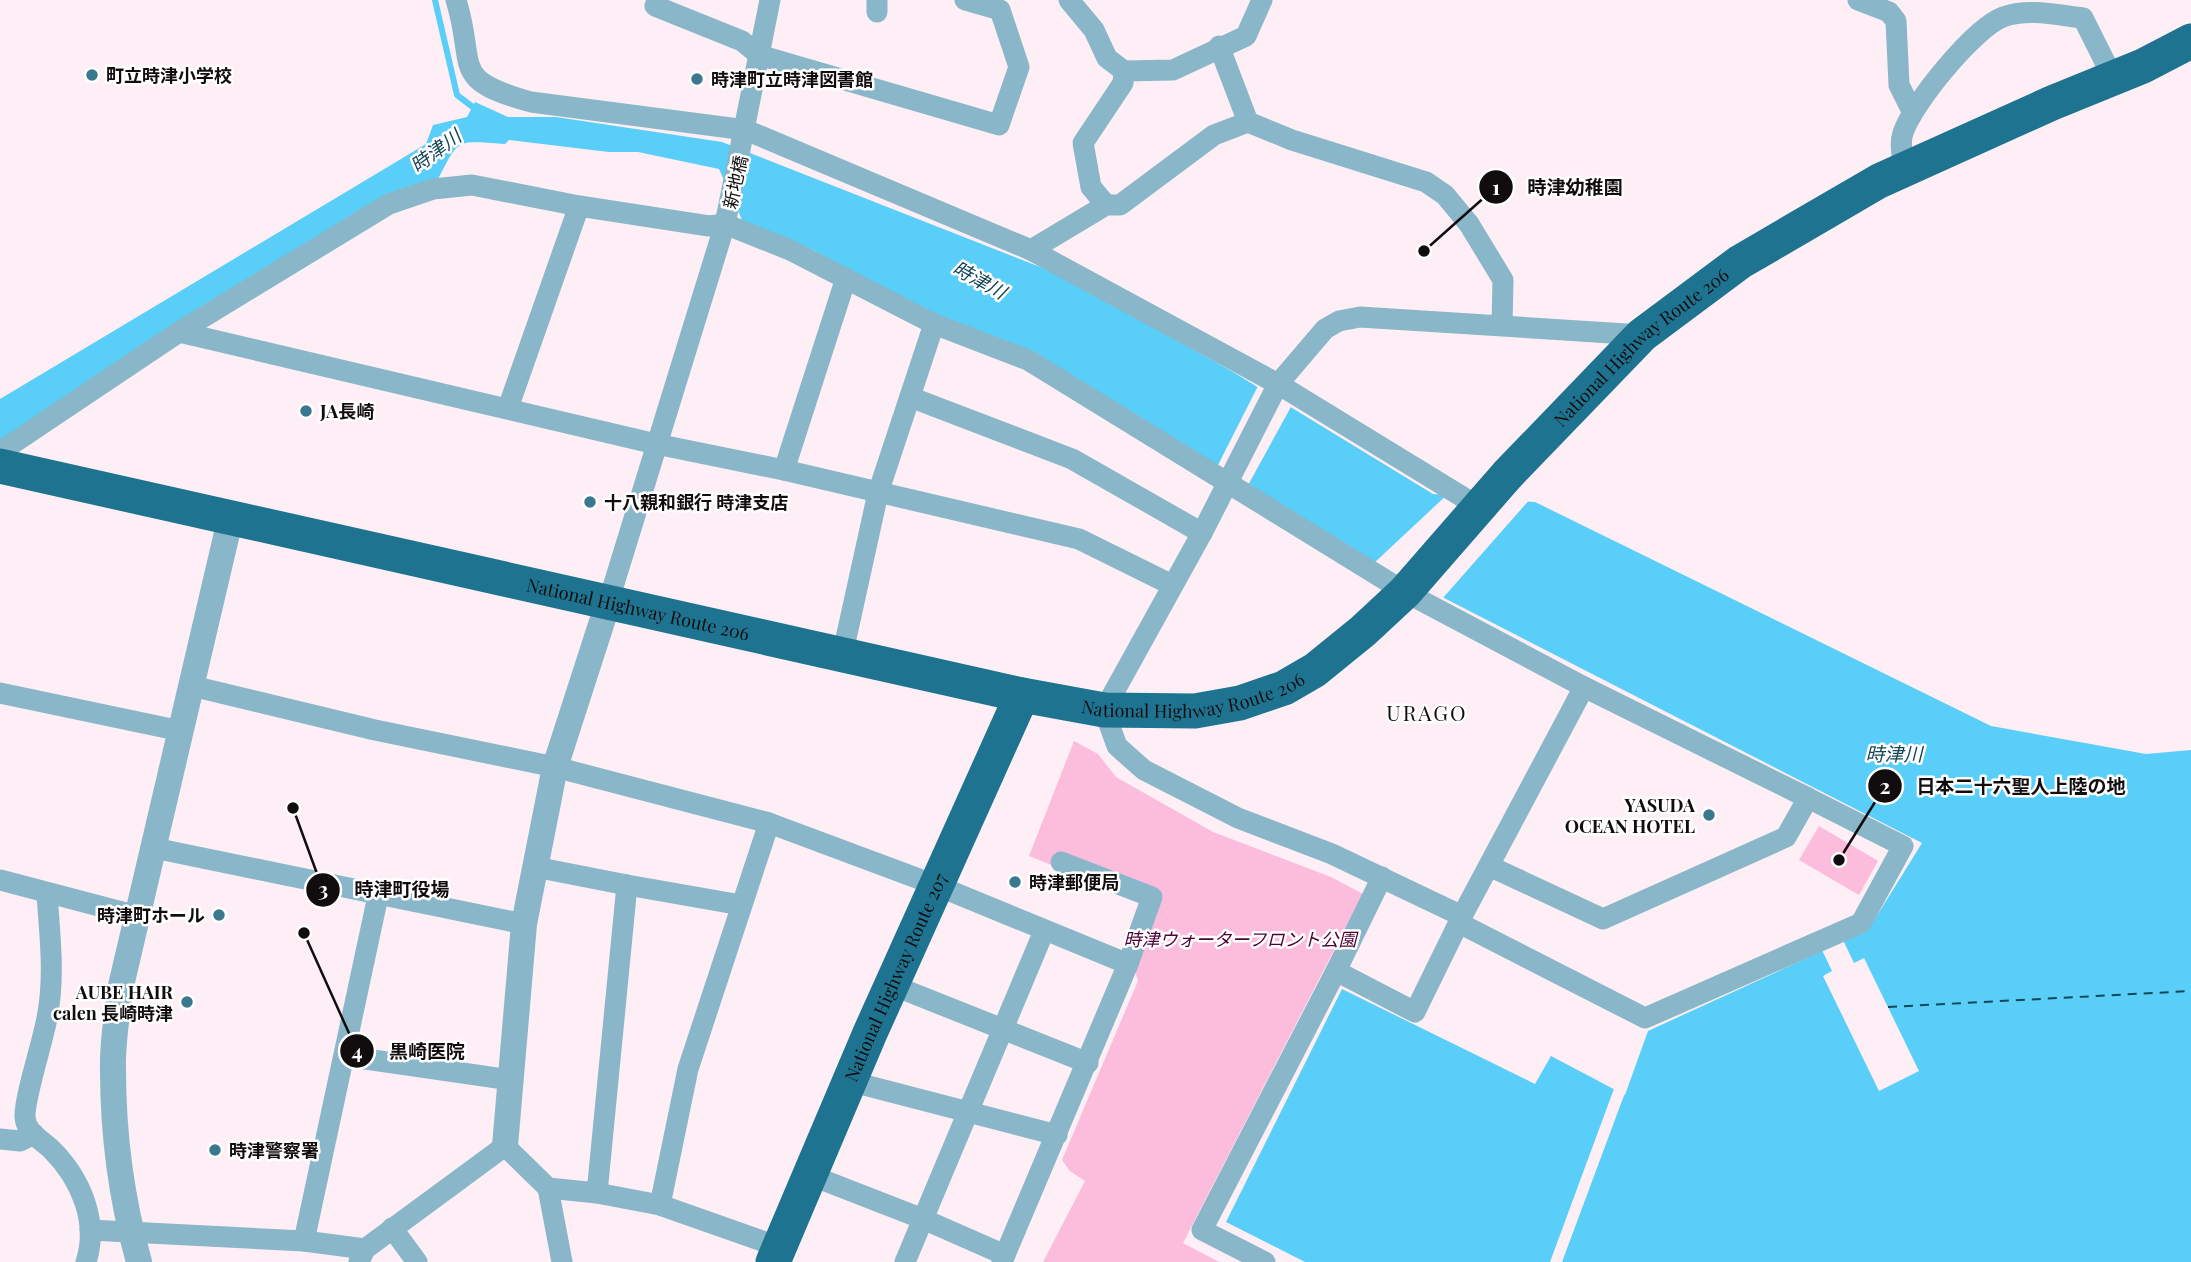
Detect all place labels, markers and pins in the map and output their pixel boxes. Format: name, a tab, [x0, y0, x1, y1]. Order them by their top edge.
place label: 町立時津小学校	[106, 63, 232, 87]
marker: 町立時津小学校	[84, 67, 100, 83]
place label: 時津町立時津図書館	[711, 67, 873, 91]
marker: 時津町立時津図書館	[689, 71, 705, 87]
callout: 時津幼稚園	[1479, 167, 1637, 207]
place label: JA長崎	[319, 399, 374, 423]
marker: JA長崎	[298, 403, 314, 419]
place label: 十八親和銀行 時津支店	[604, 490, 788, 514]
marker: 十八親和銀行 時津支店	[582, 494, 598, 510]
callout: 日本二十六聖人上陸の地	[1867, 766, 2139, 806]
place label: YASUDA OCEAN HOTEL	[1565, 793, 1696, 838]
marker: YASUDA OCEAN HOTEL	[1701, 807, 1717, 823]
callout: 時津町役場	[305, 870, 463, 910]
place label: 時津郵便局	[1029, 870, 1119, 894]
marker: 時津郵便局	[1007, 874, 1023, 890]
place label: 時津町ホール	[97, 903, 205, 927]
marker: 時津町ホール	[211, 907, 227, 923]
place label: AUBE HAIR calen 長崎時津	[53, 980, 174, 1025]
marker: AUBE HAIR calen 長崎時津	[179, 994, 195, 1010]
callout: 黒崎医院	[340, 1031, 479, 1071]
place label: 時津警察署	[229, 1138, 319, 1162]
marker: 時津警察署	[207, 1142, 223, 1158]

